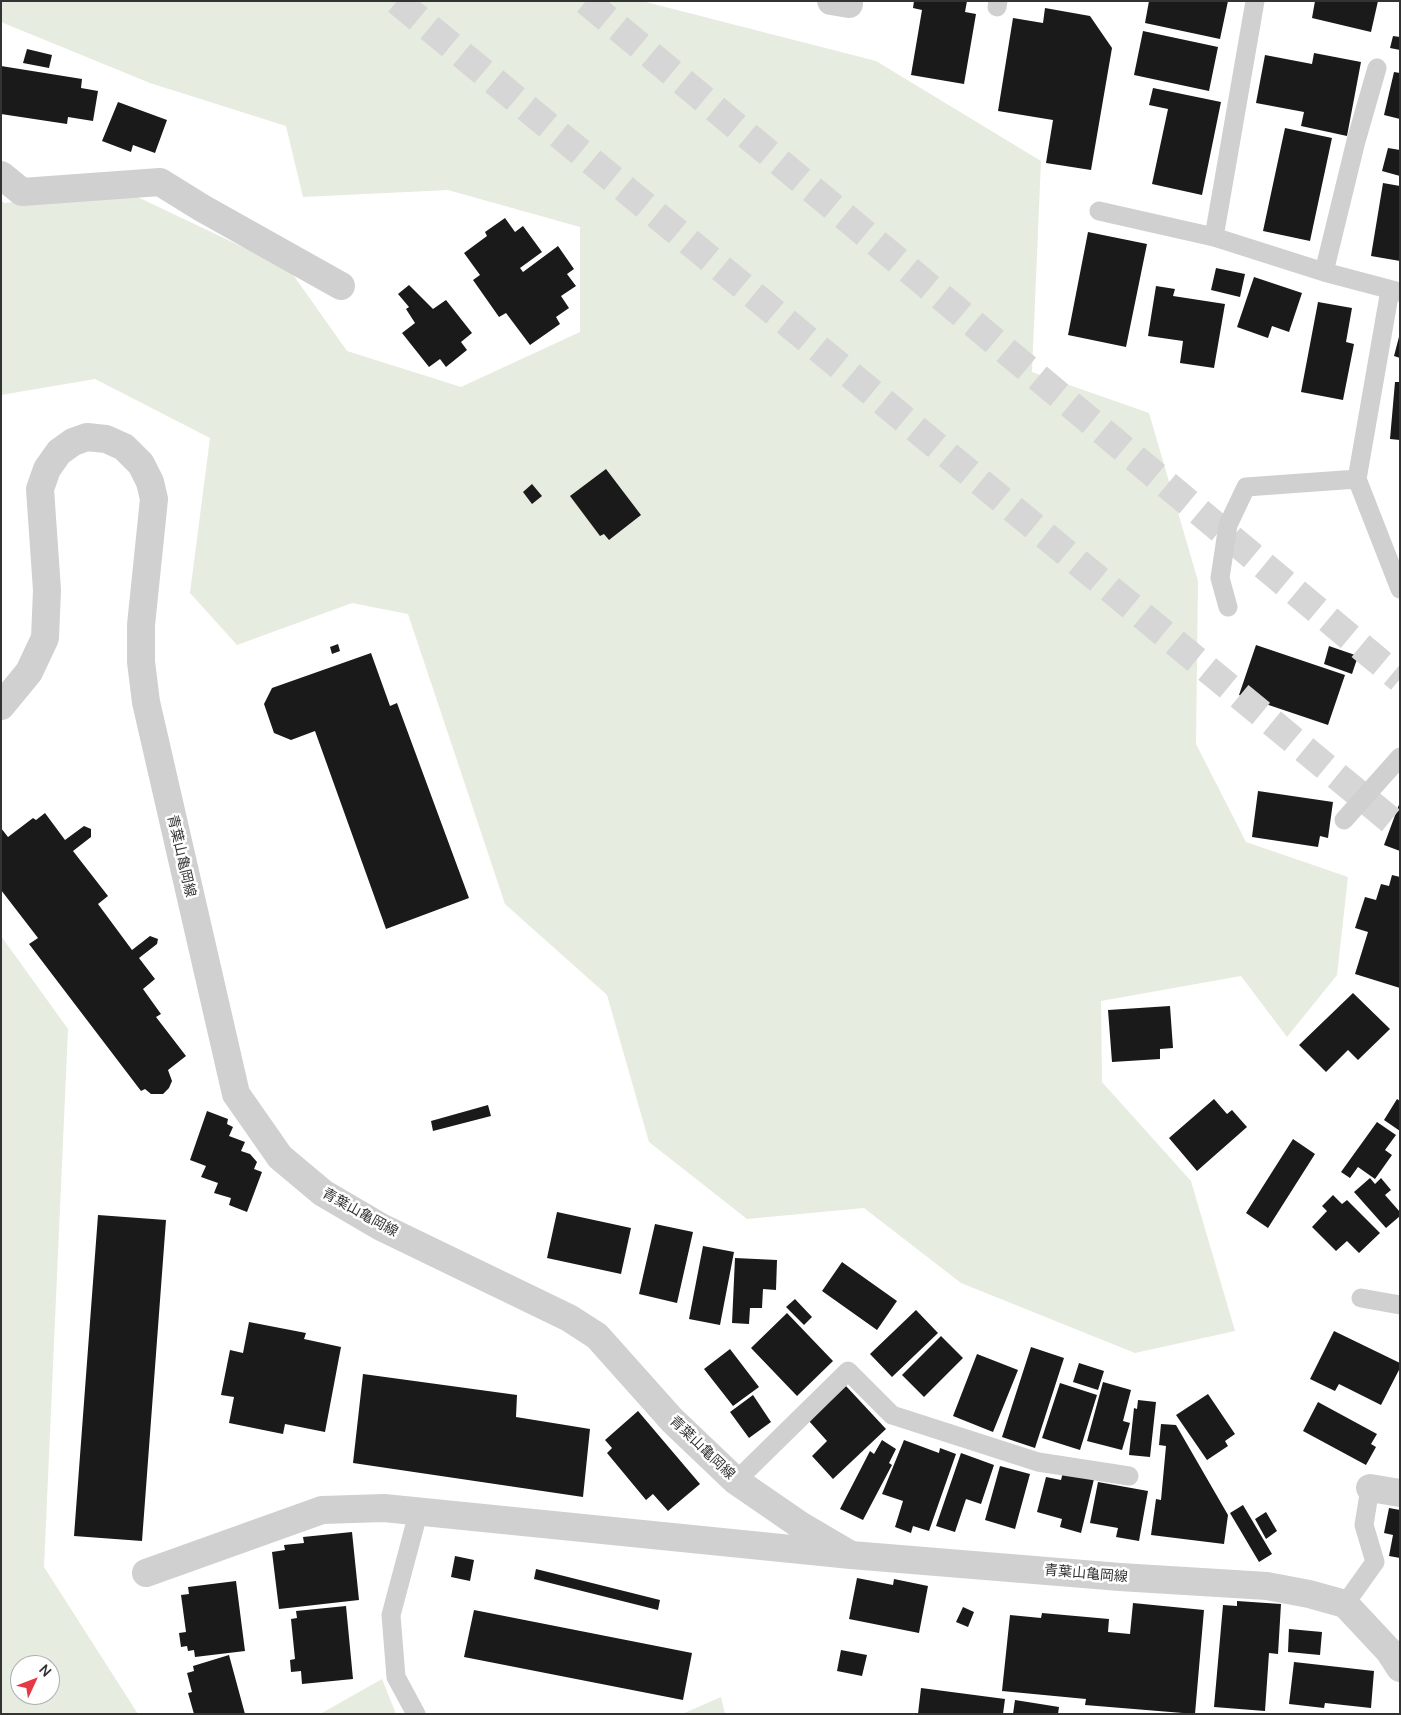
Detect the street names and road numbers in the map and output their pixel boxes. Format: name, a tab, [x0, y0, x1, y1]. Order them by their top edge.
street label: 青葉山亀岡線	[163, 813, 199, 899]
street label: 青葉山亀岡線	[319, 1185, 401, 1241]
street label: 青葉山亀岡線	[666, 1413, 738, 1483]
street label: 青葉山亀岡線	[1043, 1562, 1129, 1586]

